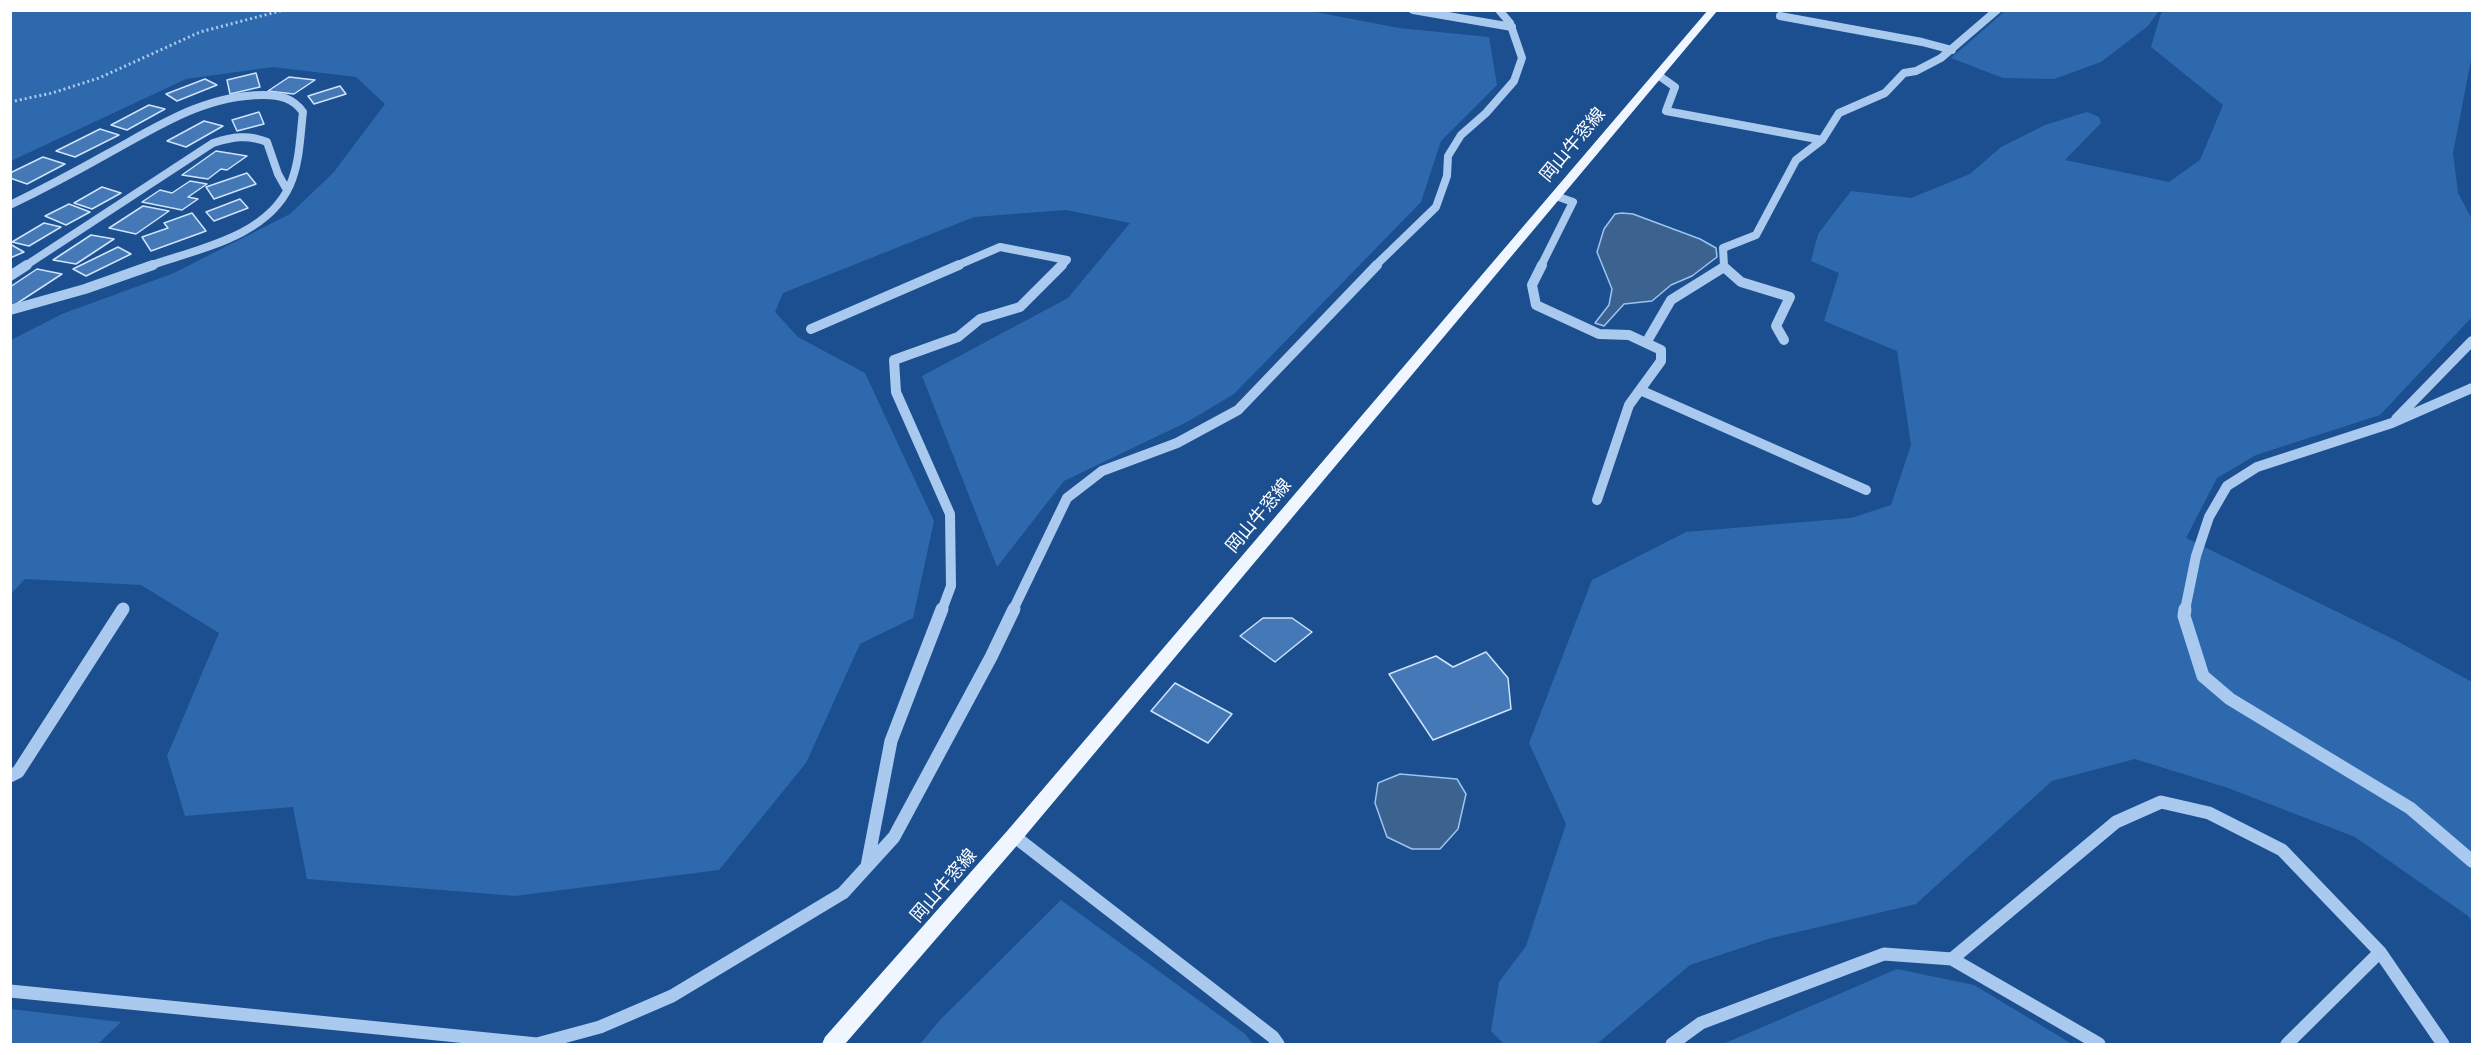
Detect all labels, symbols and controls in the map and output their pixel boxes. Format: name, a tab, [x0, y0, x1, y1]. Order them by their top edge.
street label: 岡山牛窓線	[1536, 104, 1610, 186]
street label: 岡山牛窓線	[1222, 475, 1296, 557]
street label: 岡山牛窓線	[906, 845, 982, 927]

